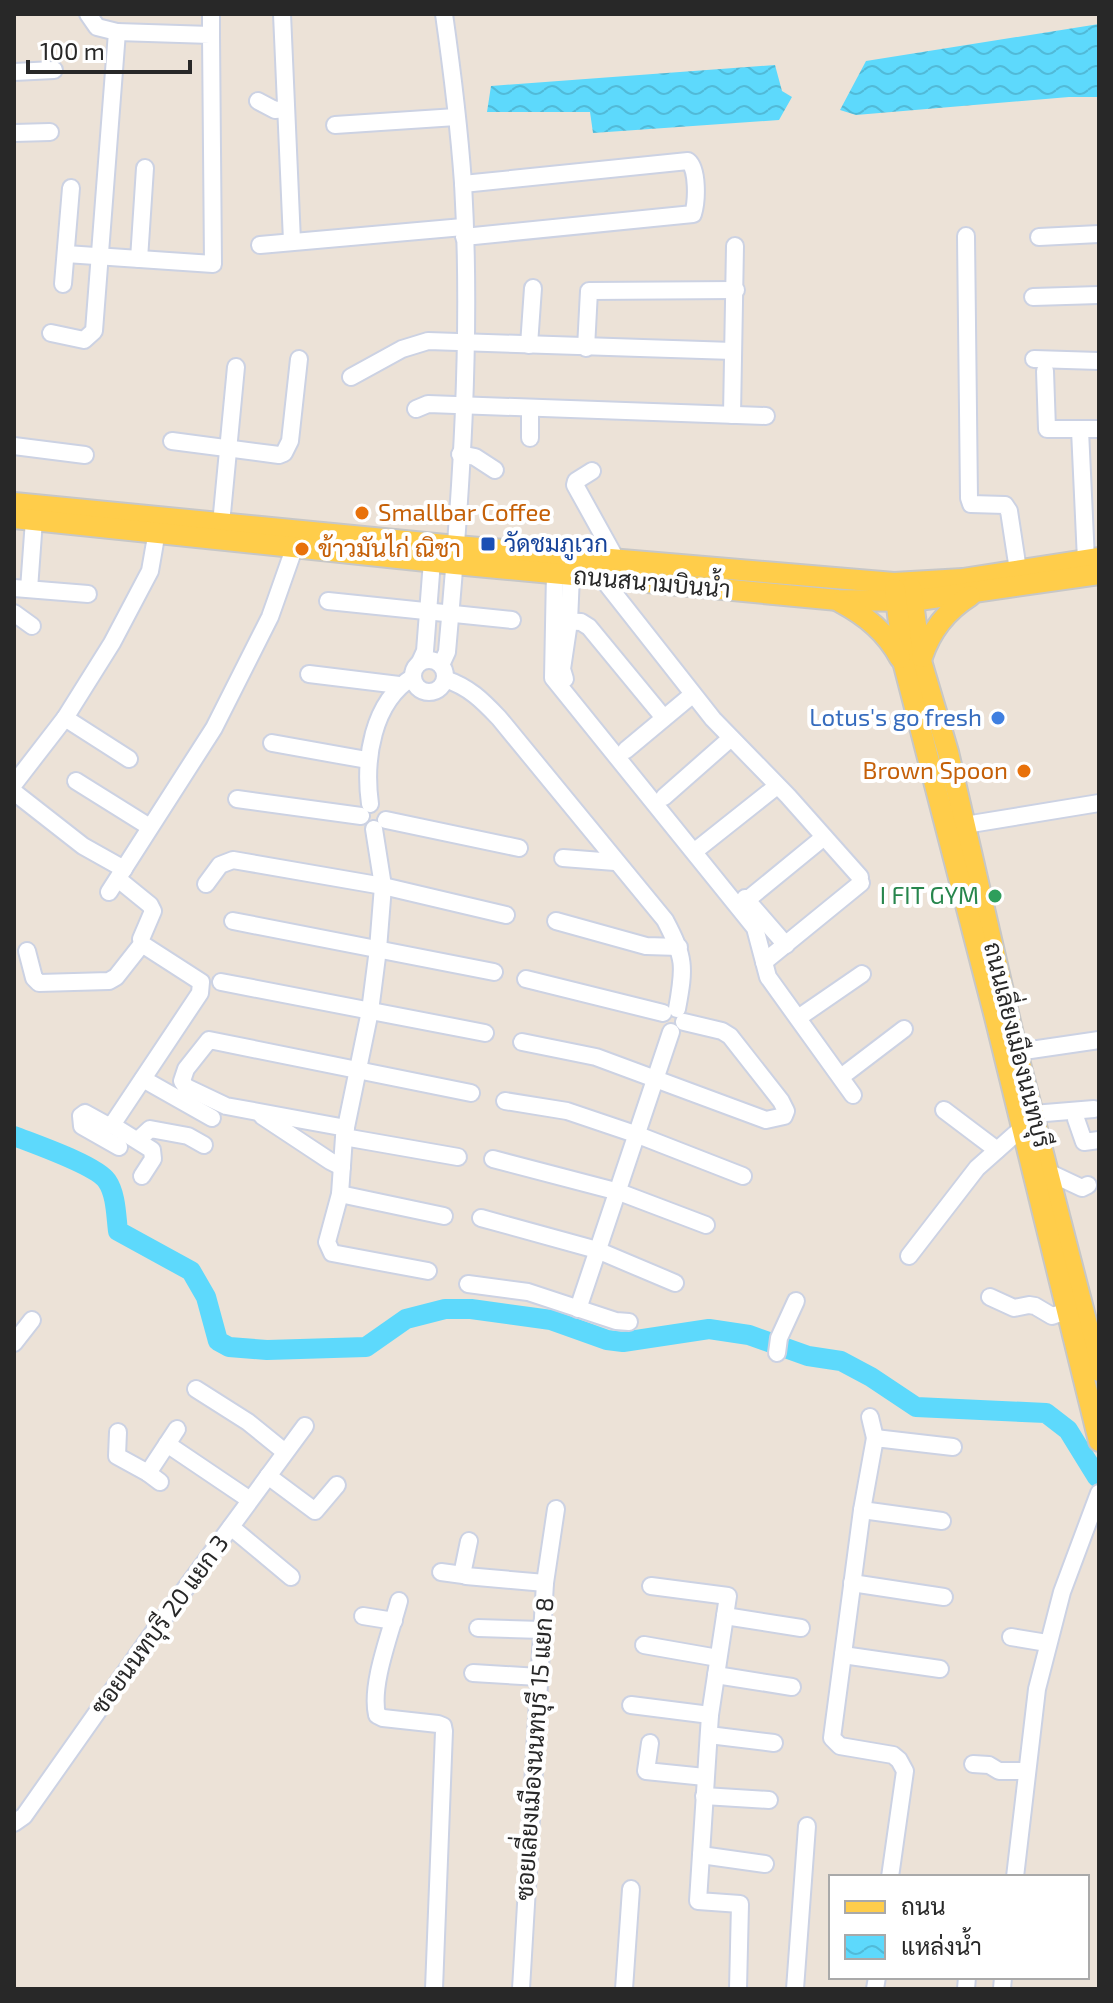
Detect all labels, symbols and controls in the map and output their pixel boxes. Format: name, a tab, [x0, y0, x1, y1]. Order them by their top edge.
scale bar	[28, 24, 190, 74]
text: 100 m	[40, 36, 105, 65]
place label: Smallbar Coffee	[378, 497, 551, 526]
marker: Smallbar Coffee	[353, 504, 371, 522]
place label: วัดชมภูเวก	[504, 528, 608, 561]
place label: ข้าวมันไก่ ณิชา	[318, 533, 461, 562]
marker: วัดชมภูเวก	[479, 535, 497, 553]
marker: ข้าวมันไก่ ณิชา	[293, 540, 311, 558]
street label: ถนนสนามบินน้ำ	[572, 556, 732, 603]
place label: Lotus's go fresh	[809, 702, 982, 731]
marker: Lotus's go fresh	[989, 709, 1007, 727]
place label: Brown Spoon	[863, 755, 1008, 784]
marker: Brown Spoon	[1015, 762, 1033, 780]
place label: I FIT GYM	[880, 880, 979, 909]
marker: I FIT GYM	[986, 887, 1004, 905]
street label: ถนนเลี่ยงเมืองนนทบุรี	[976, 938, 1063, 1151]
street label: ซอยนนทบุรี 20 แยก 3	[84, 1529, 236, 1721]
street label: ซอยเลี่ยงเมืองนนทบุรี 15 แยก 8	[503, 1596, 562, 1902]
legend	[829, 1875, 1089, 1979]
text: ถนน	[901, 1891, 946, 1920]
text: แหล่งน้ำ	[901, 1927, 982, 1960]

